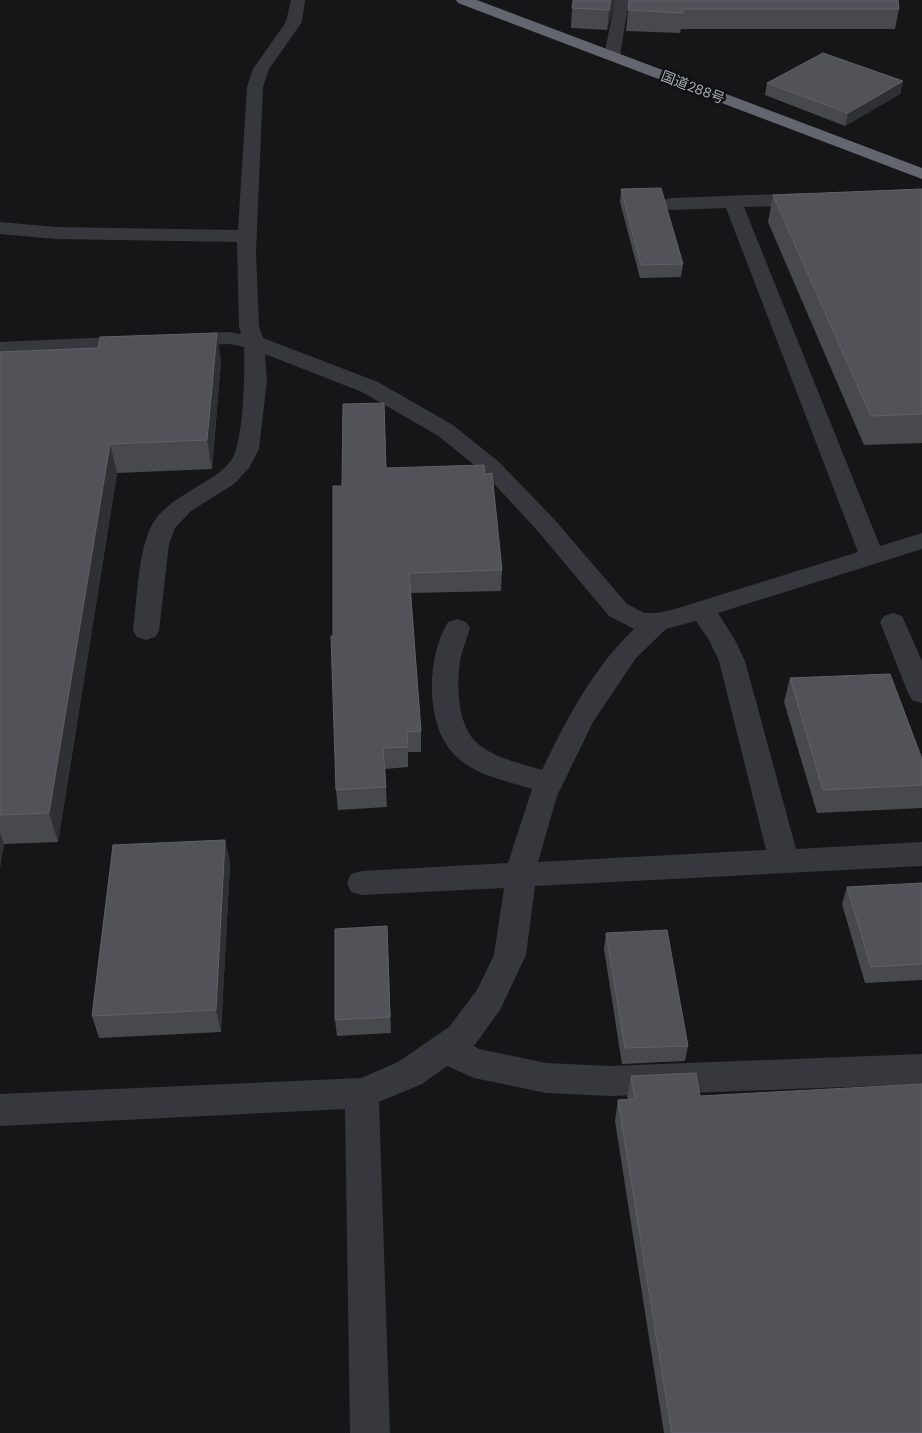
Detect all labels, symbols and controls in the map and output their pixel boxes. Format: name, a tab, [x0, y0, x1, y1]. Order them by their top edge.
street label: 国道288号	[659, 67, 727, 107]

